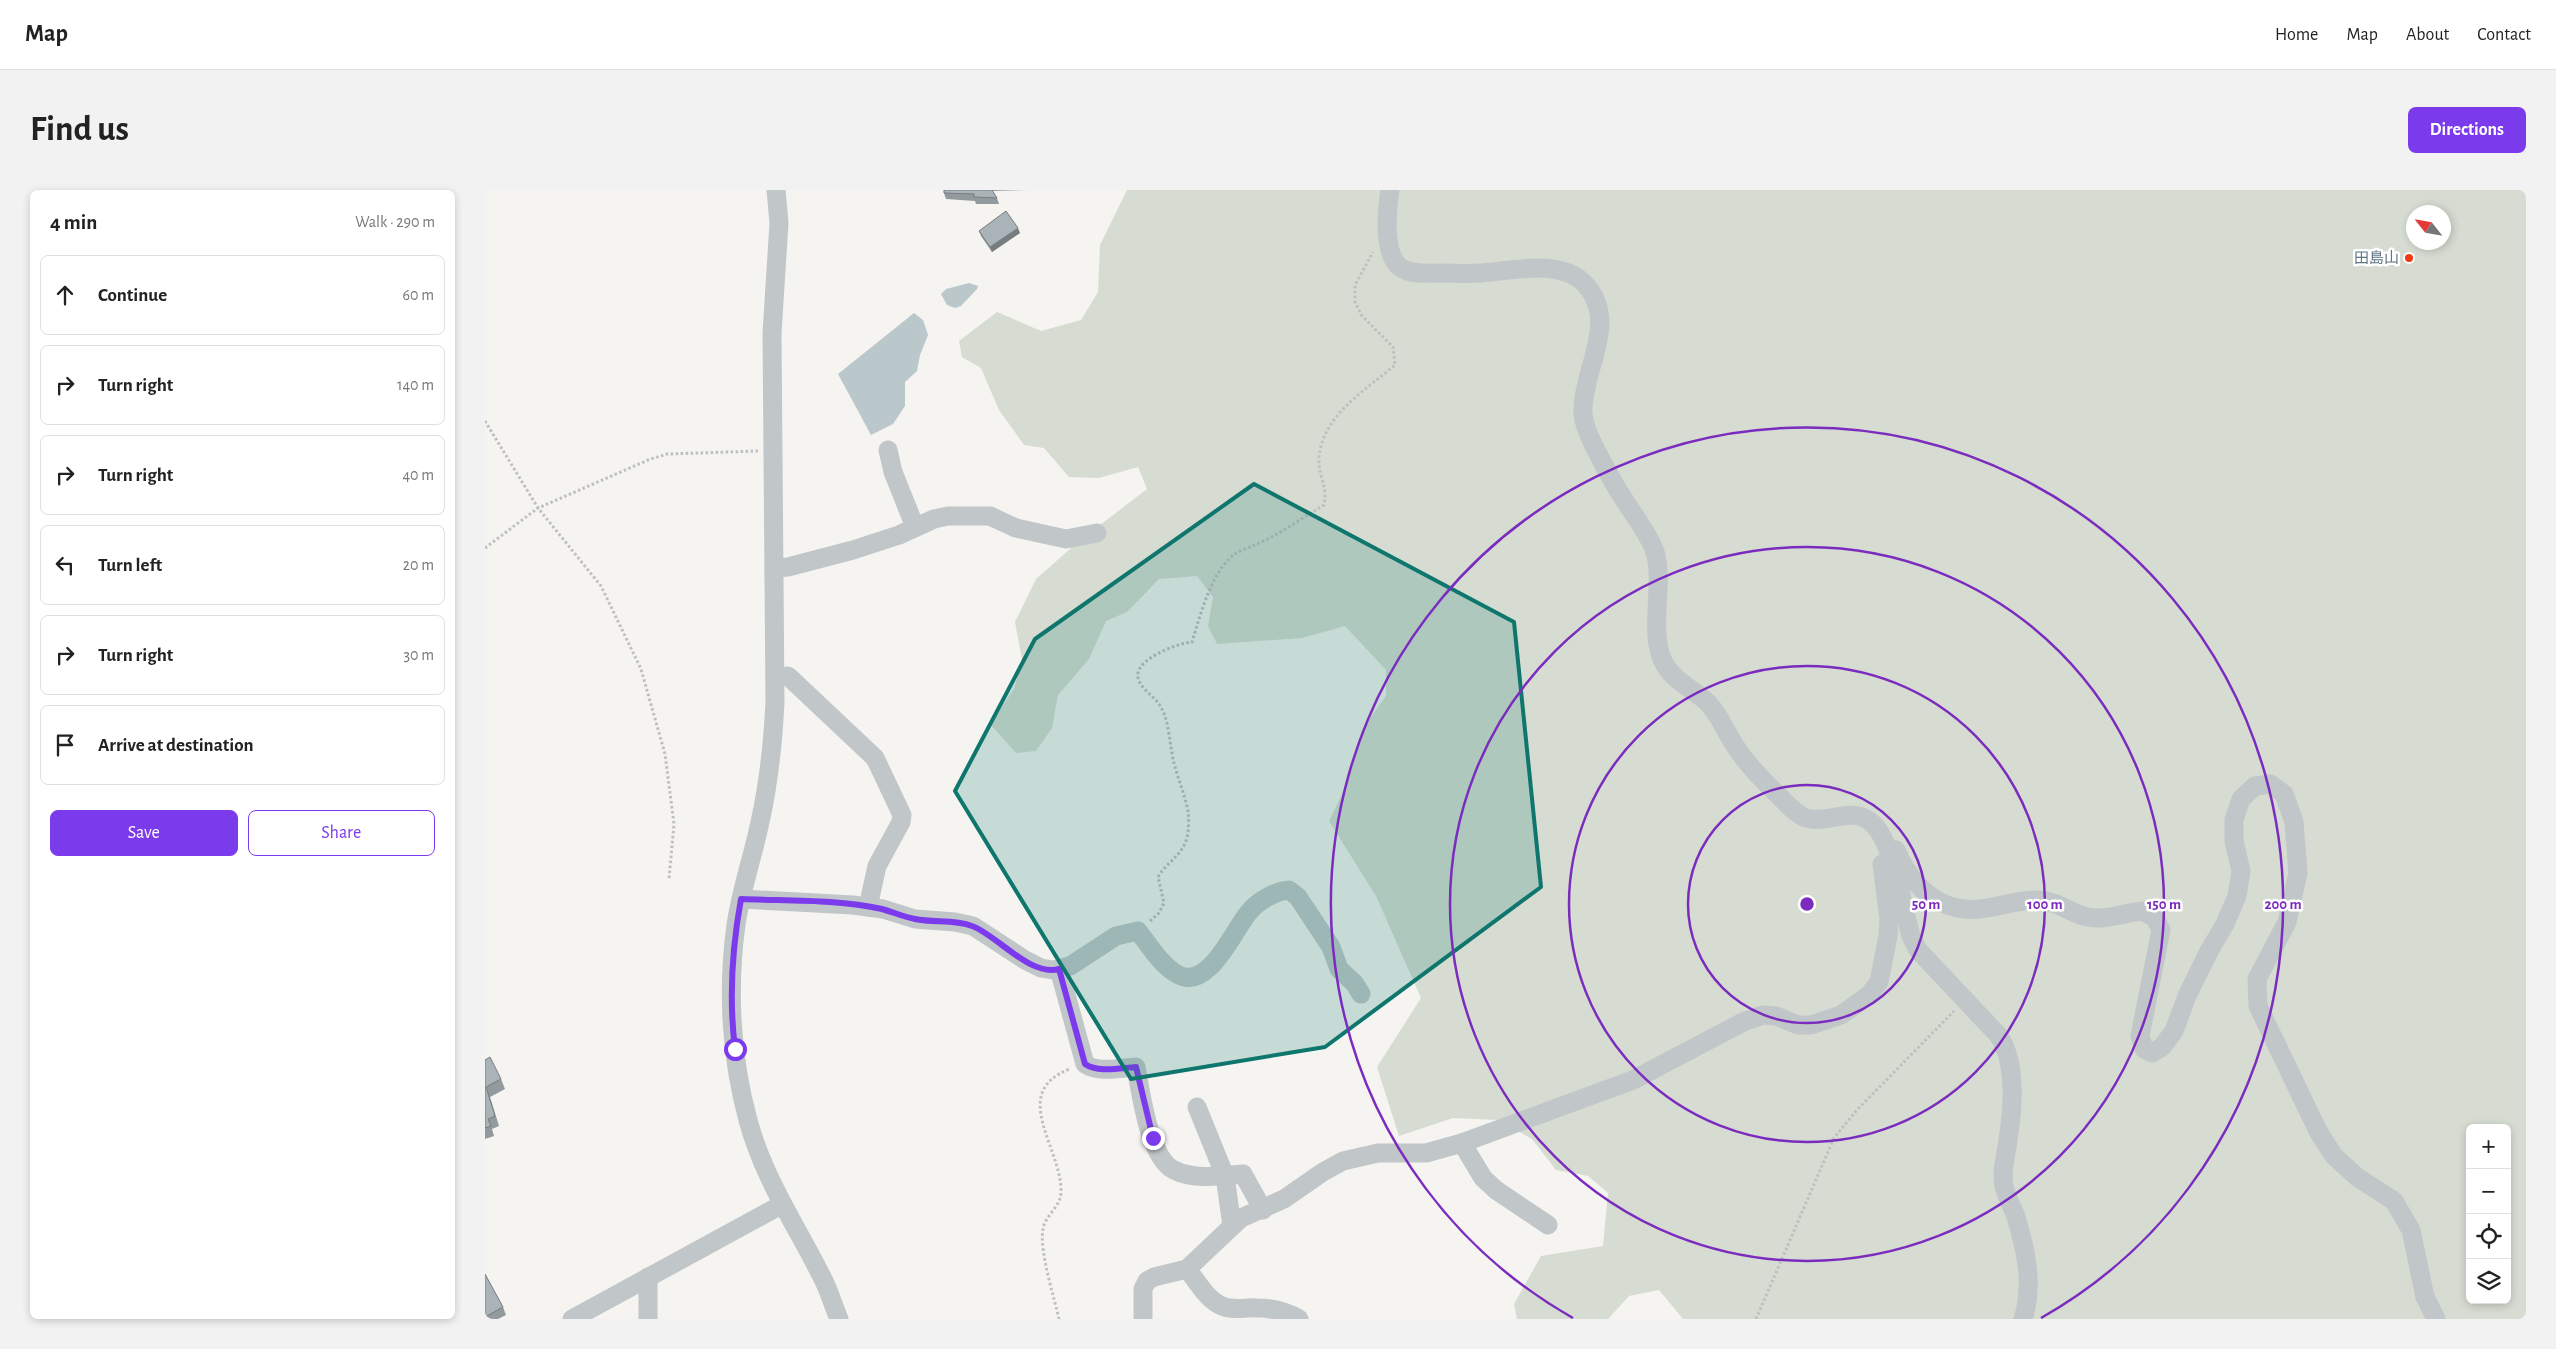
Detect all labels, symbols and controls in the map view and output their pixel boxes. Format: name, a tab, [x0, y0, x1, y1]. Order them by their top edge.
text: Map	[25, 22, 68, 46]
text: Home	[2275, 26, 2318, 44]
text: Map	[2346, 26, 2378, 44]
text: About	[2406, 26, 2449, 44]
text: Contact	[2477, 26, 2531, 44]
button: Directions	[2408, 107, 2526, 153]
text: Find us	[30, 112, 129, 147]
north arrow	[2406, 205, 2451, 250]
text: 4 min	[50, 212, 97, 233]
text: Walk · 290 m	[355, 214, 435, 230]
place label: 田島山	[2354, 250, 2399, 266]
marker: 田島山	[2403, 252, 2415, 264]
icon: ahead	[51, 281, 79, 309]
text: Continue	[98, 286, 167, 305]
text: 60 m	[403, 287, 434, 303]
icon: right	[51, 371, 79, 399]
text: Turn right	[98, 376, 173, 395]
text: 140 m	[397, 377, 434, 393]
icon: right	[51, 461, 79, 489]
text: Turn right	[98, 466, 173, 485]
text: 40 m	[402, 467, 434, 483]
icon: left	[51, 551, 79, 579]
text: Turn left	[98, 556, 162, 575]
text: 20 m	[403, 557, 434, 573]
icon: right	[51, 641, 79, 669]
text: Turn right	[98, 646, 173, 665]
text: 30 m	[404, 647, 434, 663]
icon: arrive	[51, 731, 79, 759]
text: Arrive at destination	[98, 736, 254, 755]
button: Save	[50, 810, 238, 856]
button: Share	[248, 810, 435, 856]
centre of rings	[1798, 895, 1816, 913]
text: 50 m	[1912, 897, 1940, 912]
text: 100 m	[2027, 897, 2063, 912]
text: 150 m	[2147, 897, 2181, 912]
text: 200 m	[2264, 897, 2302, 912]
route start	[724, 1038, 747, 1061]
map controls	[2466, 1124, 2511, 1304]
button: +	[2466, 1124, 2511, 1169]
route end	[1142, 1127, 1165, 1150]
button: −	[2466, 1169, 2511, 1214]
button: locate	[2466, 1214, 2511, 1259]
button: layers	[2466, 1259, 2511, 1304]

